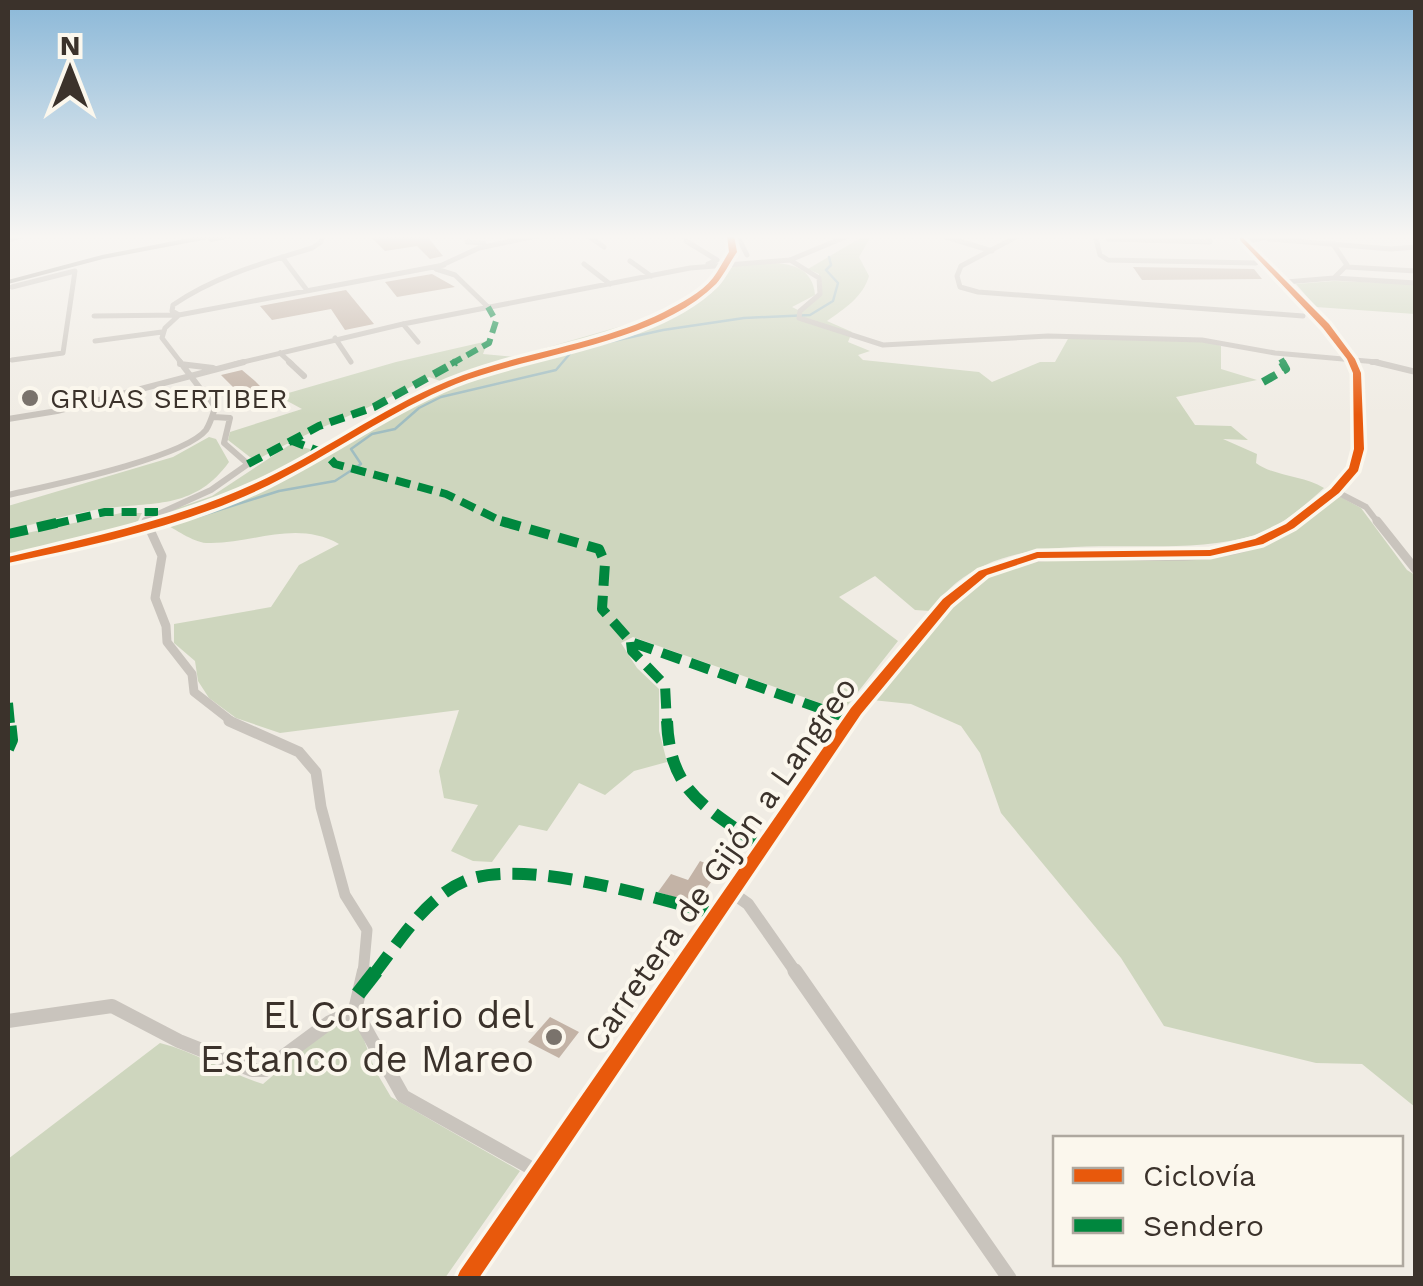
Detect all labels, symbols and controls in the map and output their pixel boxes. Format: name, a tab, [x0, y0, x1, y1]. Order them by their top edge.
north arrow	[20, 20, 120, 120]
text: N	[60, 29, 80, 62]
place label: GRUAS SERTIBER	[50, 382, 288, 415]
marker: GRUAS SERTIBER	[19, 387, 41, 409]
street label: Carretera de Gijón a Langreo	[576, 669, 864, 1059]
place label: El Corsario del Estanco de Mareo	[200, 993, 534, 1081]
marker: El Corsario del Estanco de Mareo	[543, 1026, 565, 1048]
legend	[1053, 1136, 1403, 1266]
text: Ciclovía	[1143, 1158, 1256, 1193]
text: Sendero	[1143, 1208, 1264, 1243]

